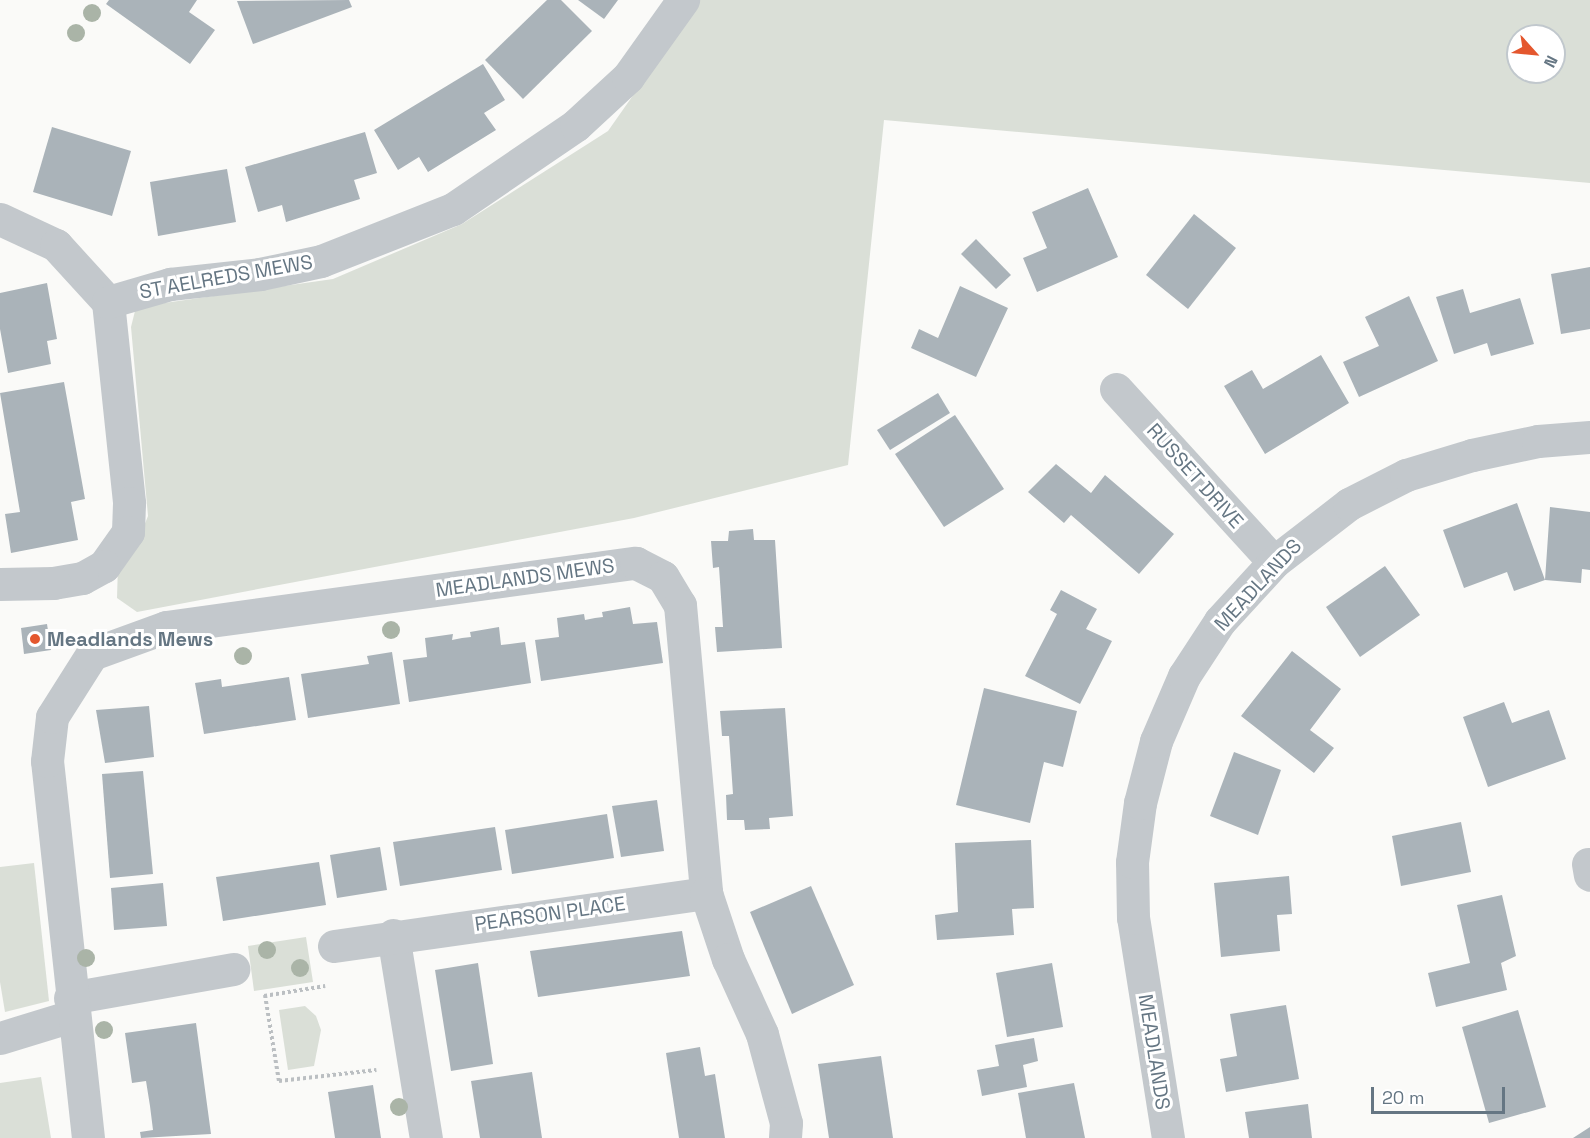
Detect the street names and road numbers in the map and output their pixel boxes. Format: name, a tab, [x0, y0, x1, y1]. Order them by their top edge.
street label: ST AELREDS MEWS	[137, 250, 315, 304]
street label: RUSSET DRIVE	[1142, 419, 1248, 533]
street label: MEADLANDS	[1209, 534, 1307, 636]
street label: MEADLANDS MEWS	[434, 554, 616, 602]
street label: PEARSON PLACE	[473, 892, 627, 936]
street label: MEADLANDS	[1133, 992, 1175, 1112]

